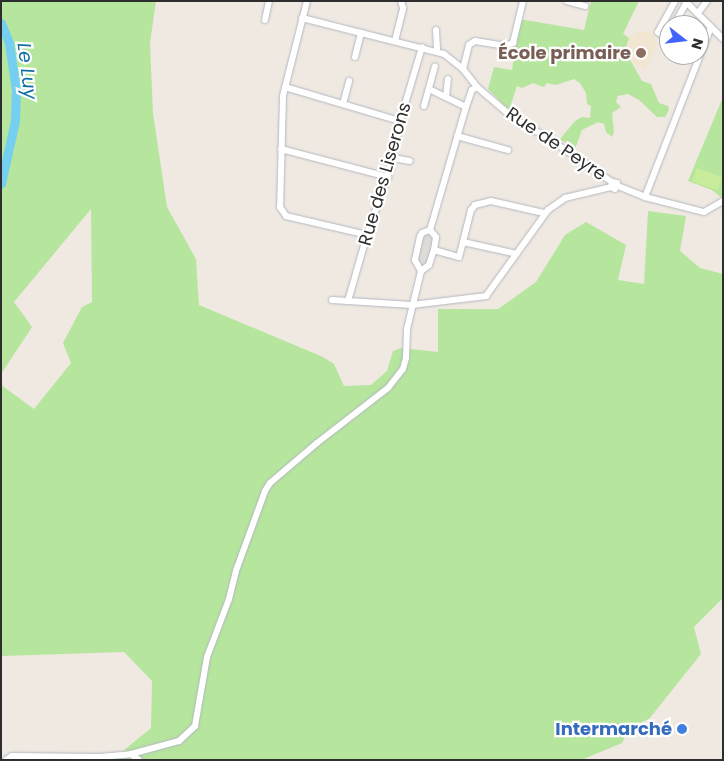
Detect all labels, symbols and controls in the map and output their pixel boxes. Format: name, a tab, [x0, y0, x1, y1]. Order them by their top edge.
north arrow	[659, 15, 709, 65]
text: N	[686, 36, 709, 52]
water label: Le Luy	[12, 41, 42, 101]
place label: École primaire	[498, 42, 631, 64]
marker: École primaire	[635, 47, 647, 59]
street label: Rue des Liserons	[354, 100, 416, 248]
street label: Rue de Peyre	[502, 103, 610, 185]
place label: Intermarché	[555, 718, 672, 740]
marker: Intermarché	[676, 723, 688, 735]

